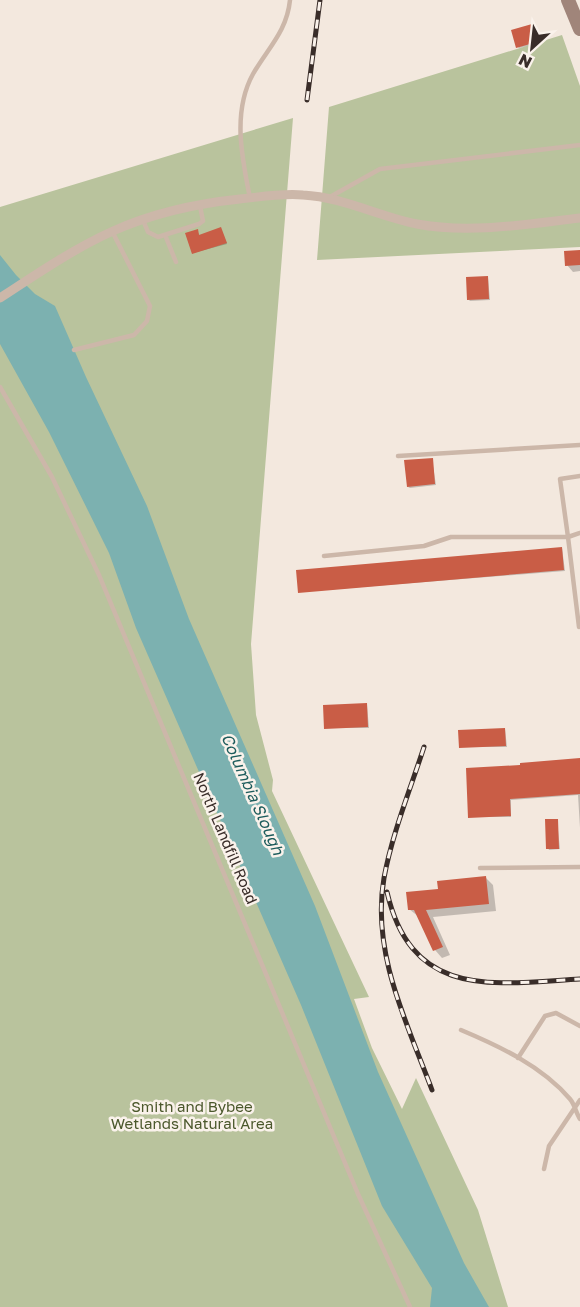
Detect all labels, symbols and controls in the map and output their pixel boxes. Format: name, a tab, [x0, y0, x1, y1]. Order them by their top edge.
north arrow	[502, 18, 562, 78]
text: N	[515, 50, 535, 73]
water label: Columbia Slough	[217, 730, 289, 859]
street label: North Landfill Road	[190, 770, 262, 906]
park label: Smith and Bybee Wetlands Natural Area	[111, 1097, 273, 1132]

